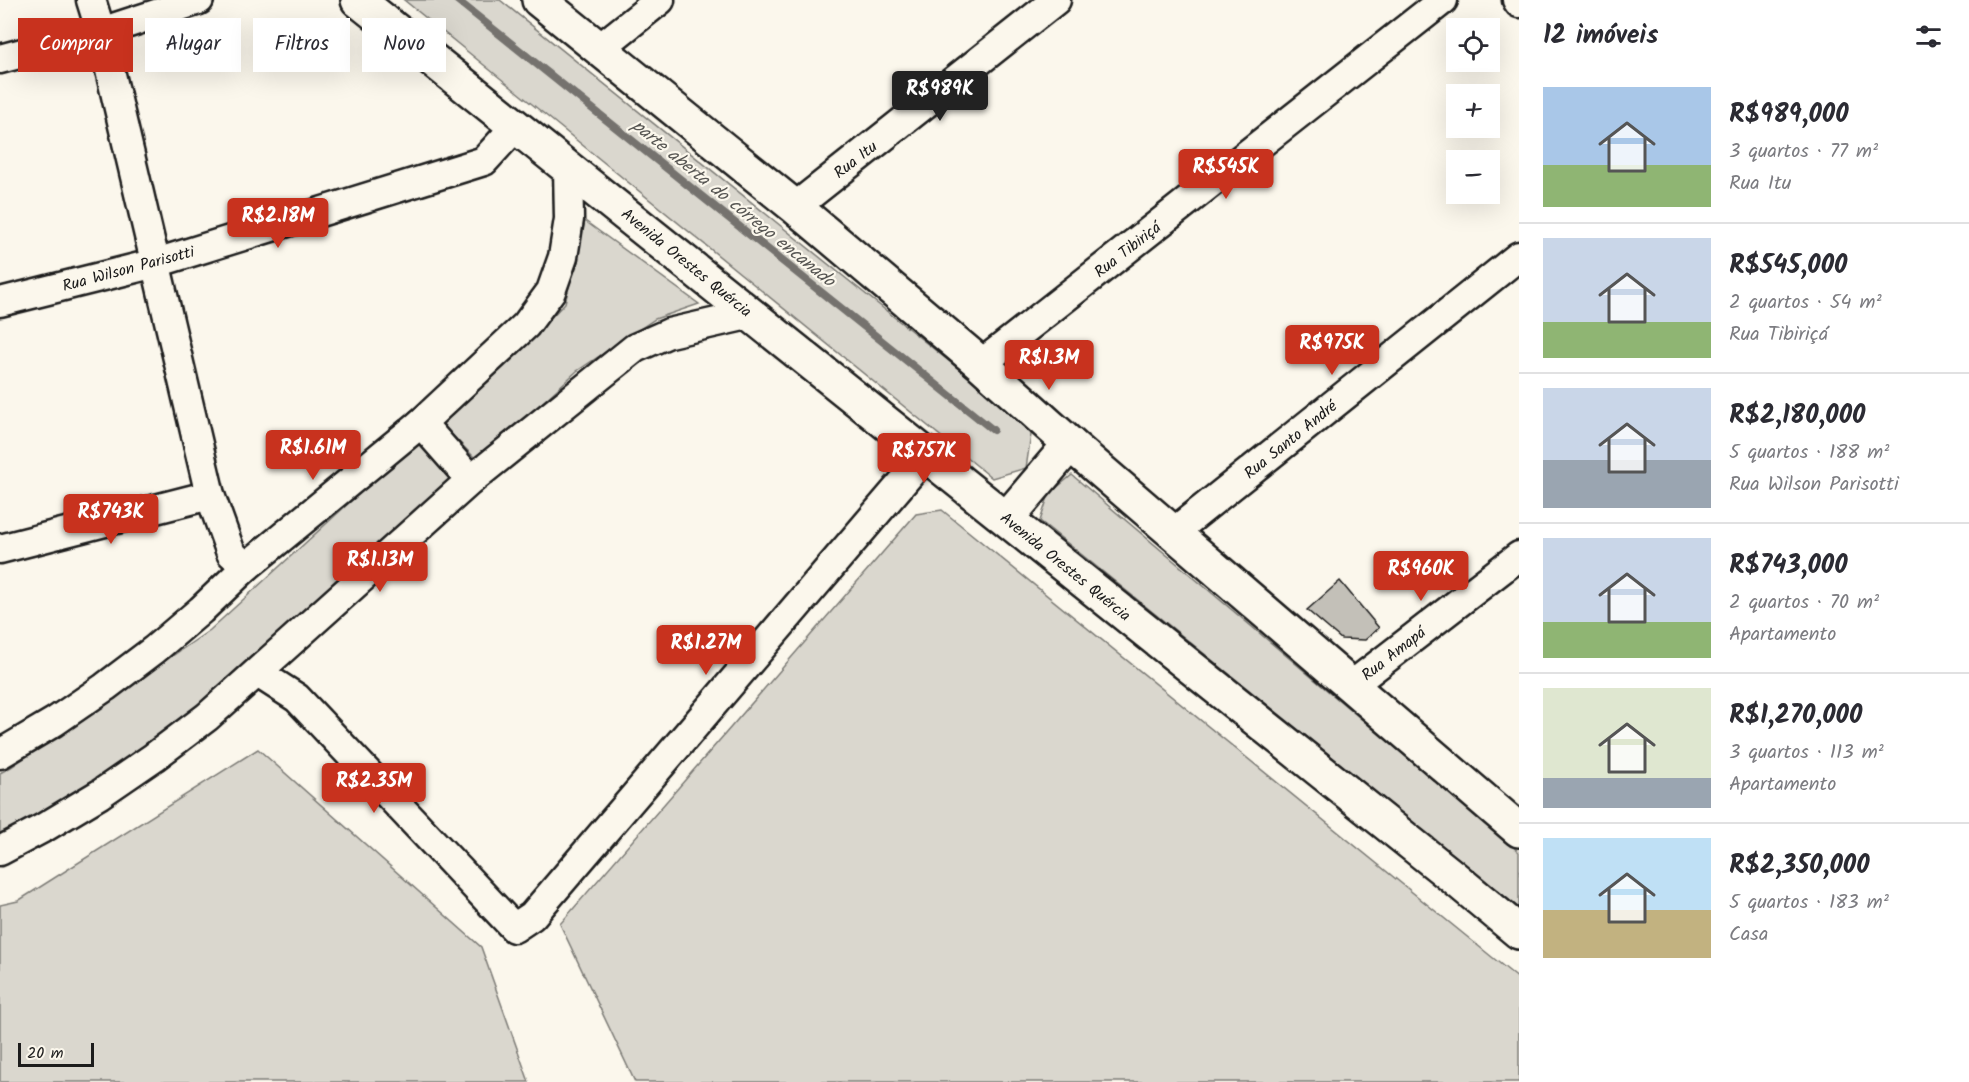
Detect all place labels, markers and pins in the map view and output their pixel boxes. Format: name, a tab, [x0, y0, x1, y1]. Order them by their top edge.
pin: R$989K	[891, 71, 989, 122]
pin: R$545K	[1177, 149, 1275, 200]
pin: R$2.18M	[223, 198, 333, 249]
pin: R$975K	[1283, 325, 1381, 376]
pin: R$1.3M	[1000, 340, 1098, 391]
pin: R$1.61M	[258, 430, 368, 481]
pin: R$757K	[875, 433, 973, 484]
pin: R$743K	[62, 494, 160, 545]
pin: R$1.13M	[325, 542, 435, 593]
pin: R$960K	[1372, 551, 1470, 602]
pin: R$1.27M	[651, 625, 761, 676]
pin: R$2.35M	[319, 763, 429, 814]

